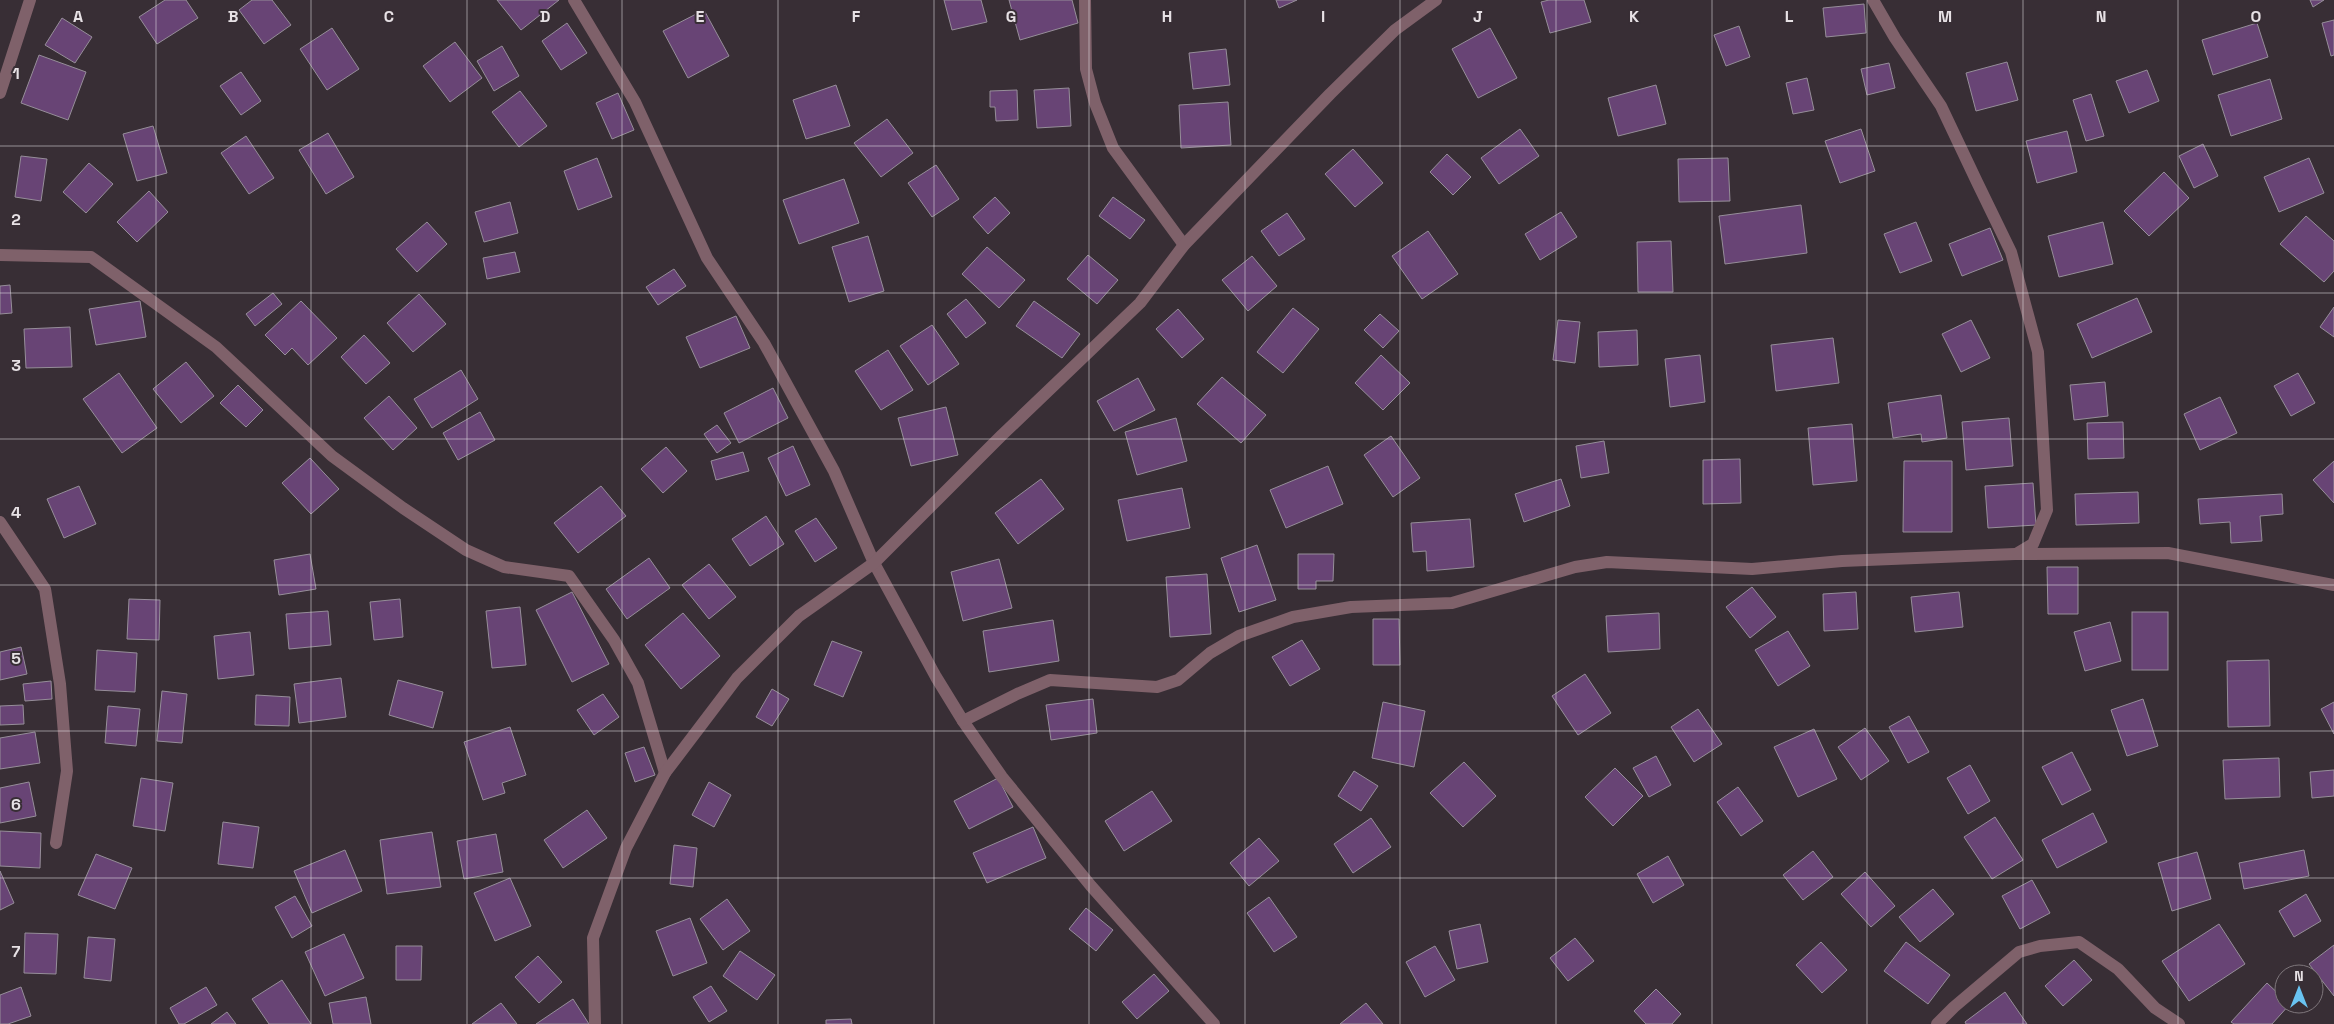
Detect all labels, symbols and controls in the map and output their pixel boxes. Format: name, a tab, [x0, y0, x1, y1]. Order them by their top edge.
text: A	[73, 6, 83, 27]
text: B	[228, 6, 238, 27]
text: C	[384, 6, 394, 27]
text: D	[540, 6, 550, 27]
text: E	[696, 6, 705, 27]
text: F	[852, 6, 861, 27]
text: G	[1006, 6, 1016, 27]
text: H	[1162, 6, 1172, 27]
text: I	[1321, 6, 1325, 27]
text: J	[1473, 6, 1483, 27]
text: K	[1629, 6, 1639, 27]
text: L	[1785, 6, 1794, 27]
text: M	[1938, 6, 1952, 27]
text: N	[2096, 6, 2106, 27]
text: O	[2251, 6, 2262, 27]
text: 1	[12, 63, 20, 84]
text: 2	[11, 209, 21, 230]
text: 3	[11, 355, 21, 376]
text: 4	[11, 502, 21, 523]
text: 5	[11, 648, 21, 669]
text: 6	[11, 794, 21, 815]
text: 7	[12, 941, 21, 962]
north arrow	[2274, 964, 2324, 1014]
text: N	[2294, 967, 2304, 985]

